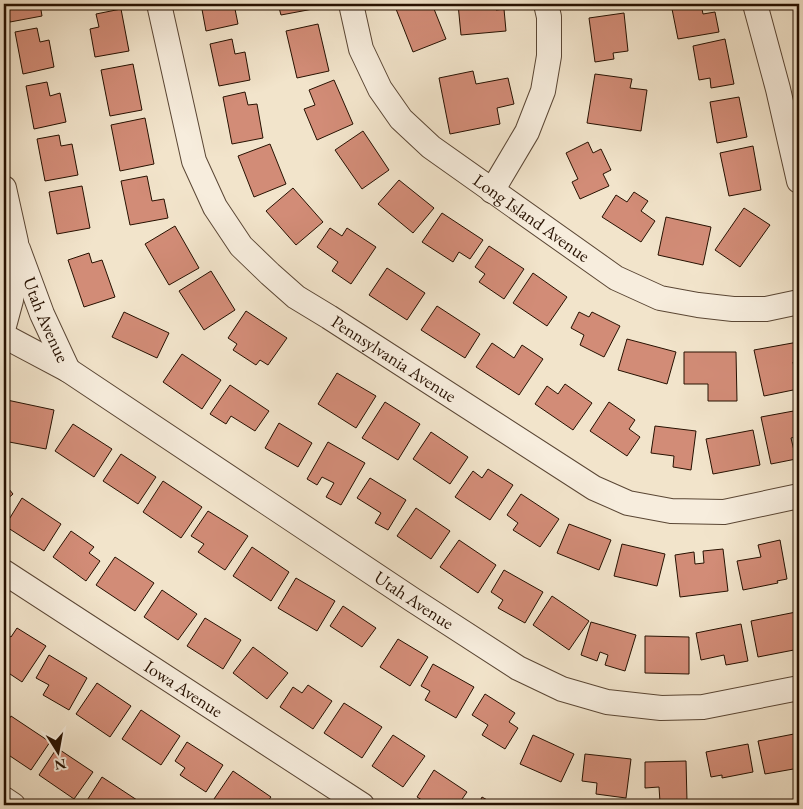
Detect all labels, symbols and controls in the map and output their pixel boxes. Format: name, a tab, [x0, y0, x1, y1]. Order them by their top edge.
street label: Long Island Avenue	[469, 168, 595, 267]
street label: Utah Avenue	[18, 274, 75, 366]
street label: Pennsylvania Avenue	[327, 310, 461, 407]
street label: Utah Avenue	[370, 565, 458, 634]
street label: Iowa Avenue	[140, 654, 227, 722]
north arrow	[32, 726, 82, 776]
text: N	[53, 755, 68, 775]

